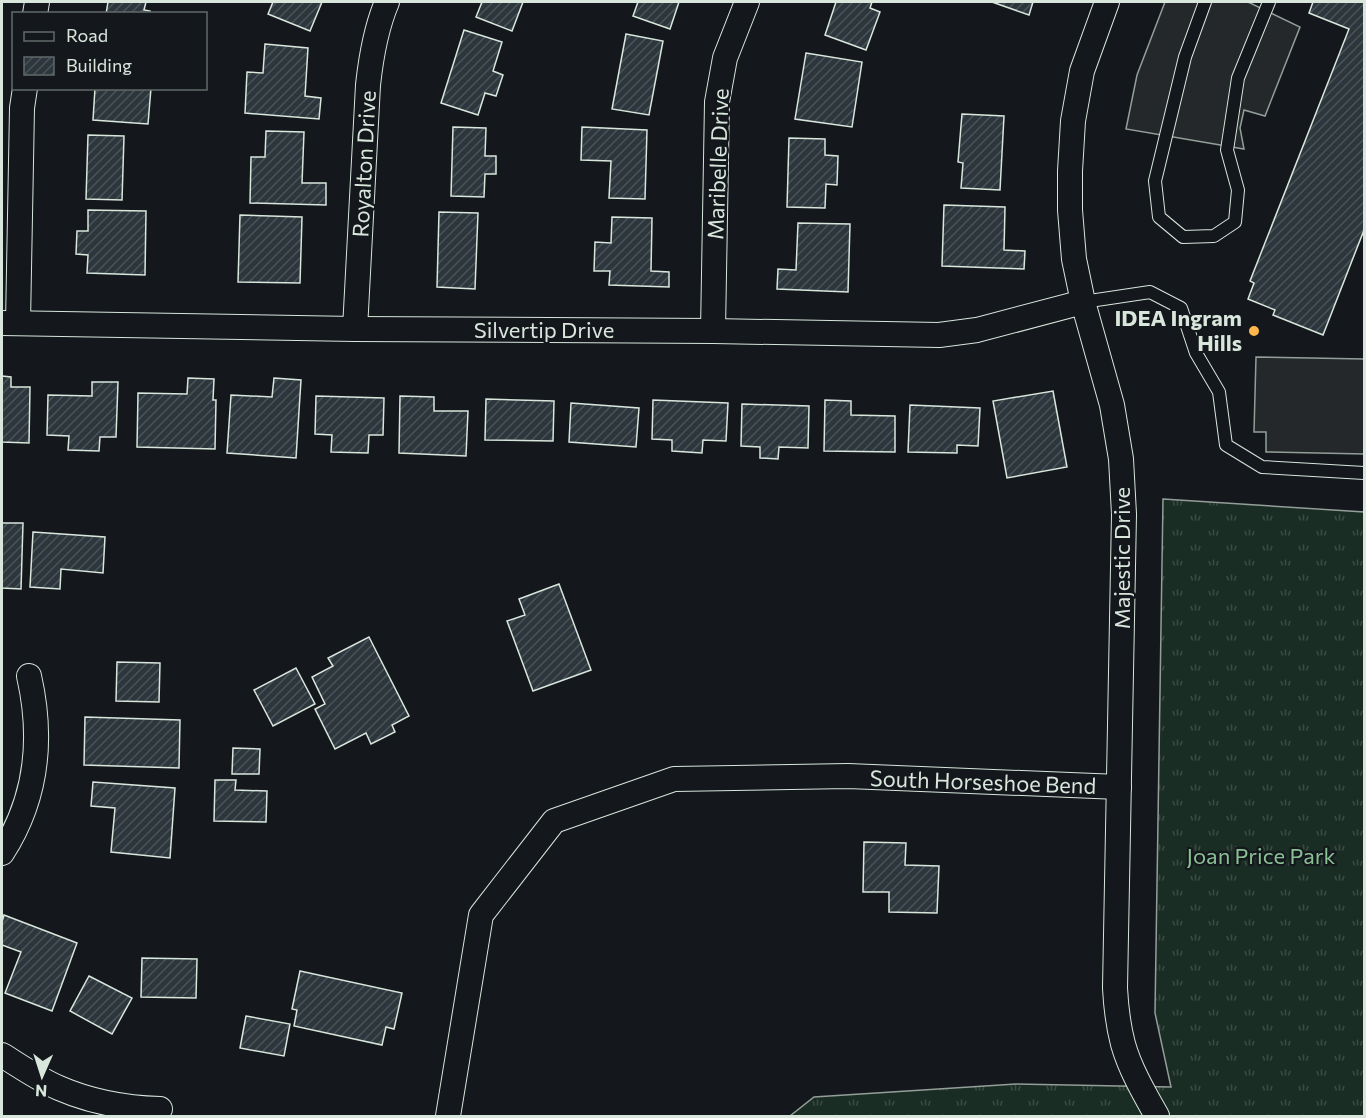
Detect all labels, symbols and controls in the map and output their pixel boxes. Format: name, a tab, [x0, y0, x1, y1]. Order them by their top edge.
legend	[12, 12, 207, 90]
text: Road	[66, 24, 108, 46]
text: Building	[66, 54, 132, 76]
street label: Maribelle Drive	[701, 88, 734, 240]
street label: Royalton Drive	[346, 90, 381, 238]
place label: IDEA Ingram Hills	[1114, 304, 1242, 356]
street label: Silvertip Drive	[474, 316, 614, 343]
marker: IDEA Ingram Hills	[1247, 324, 1261, 338]
street label: Majestic Drive	[1108, 487, 1135, 629]
street label: South Horseshoe Bend	[869, 764, 1097, 799]
park label: Joan Price Park	[1187, 842, 1335, 869]
north arrow	[12, 1046, 72, 1106]
text: N	[35, 1082, 48, 1101]

